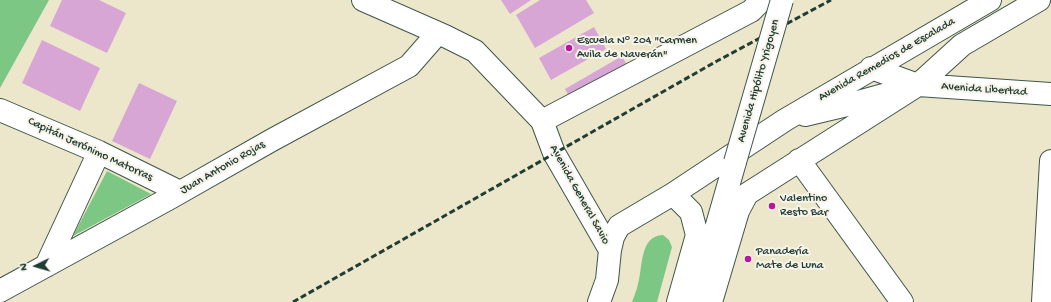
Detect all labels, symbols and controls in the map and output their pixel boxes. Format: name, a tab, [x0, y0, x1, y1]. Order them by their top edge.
street label: Avenida Remedios de Escalada	[816, 15, 958, 105]
street label: Avenida Hipólito Yrigoyen	[735, 18, 783, 144]
place label: Escuela N° 204 "Carmen Avila de Naverán"	[577, 34, 697, 62]
marker: Escuela N° 204 "Carmen Avila de Naverán"	[564, 43, 574, 53]
street label: Avenida Libertad	[941, 80, 1027, 100]
street label: Capitán Jerónimo Matorras	[25, 115, 155, 185]
street label: Juan Antonio Rojas	[178, 138, 268, 198]
street label: Avenida General Savio	[546, 143, 612, 247]
place label: Valentino Resto Bar	[780, 192, 828, 220]
marker: Valentino Resto Bar	[767, 201, 777, 211]
place label: Panadería Mate de Luna	[756, 245, 823, 273]
north arrow	[16, 246, 56, 286]
marker: Panadería Mate de Luna	[743, 254, 753, 264]
text: N	[18, 263, 30, 271]

